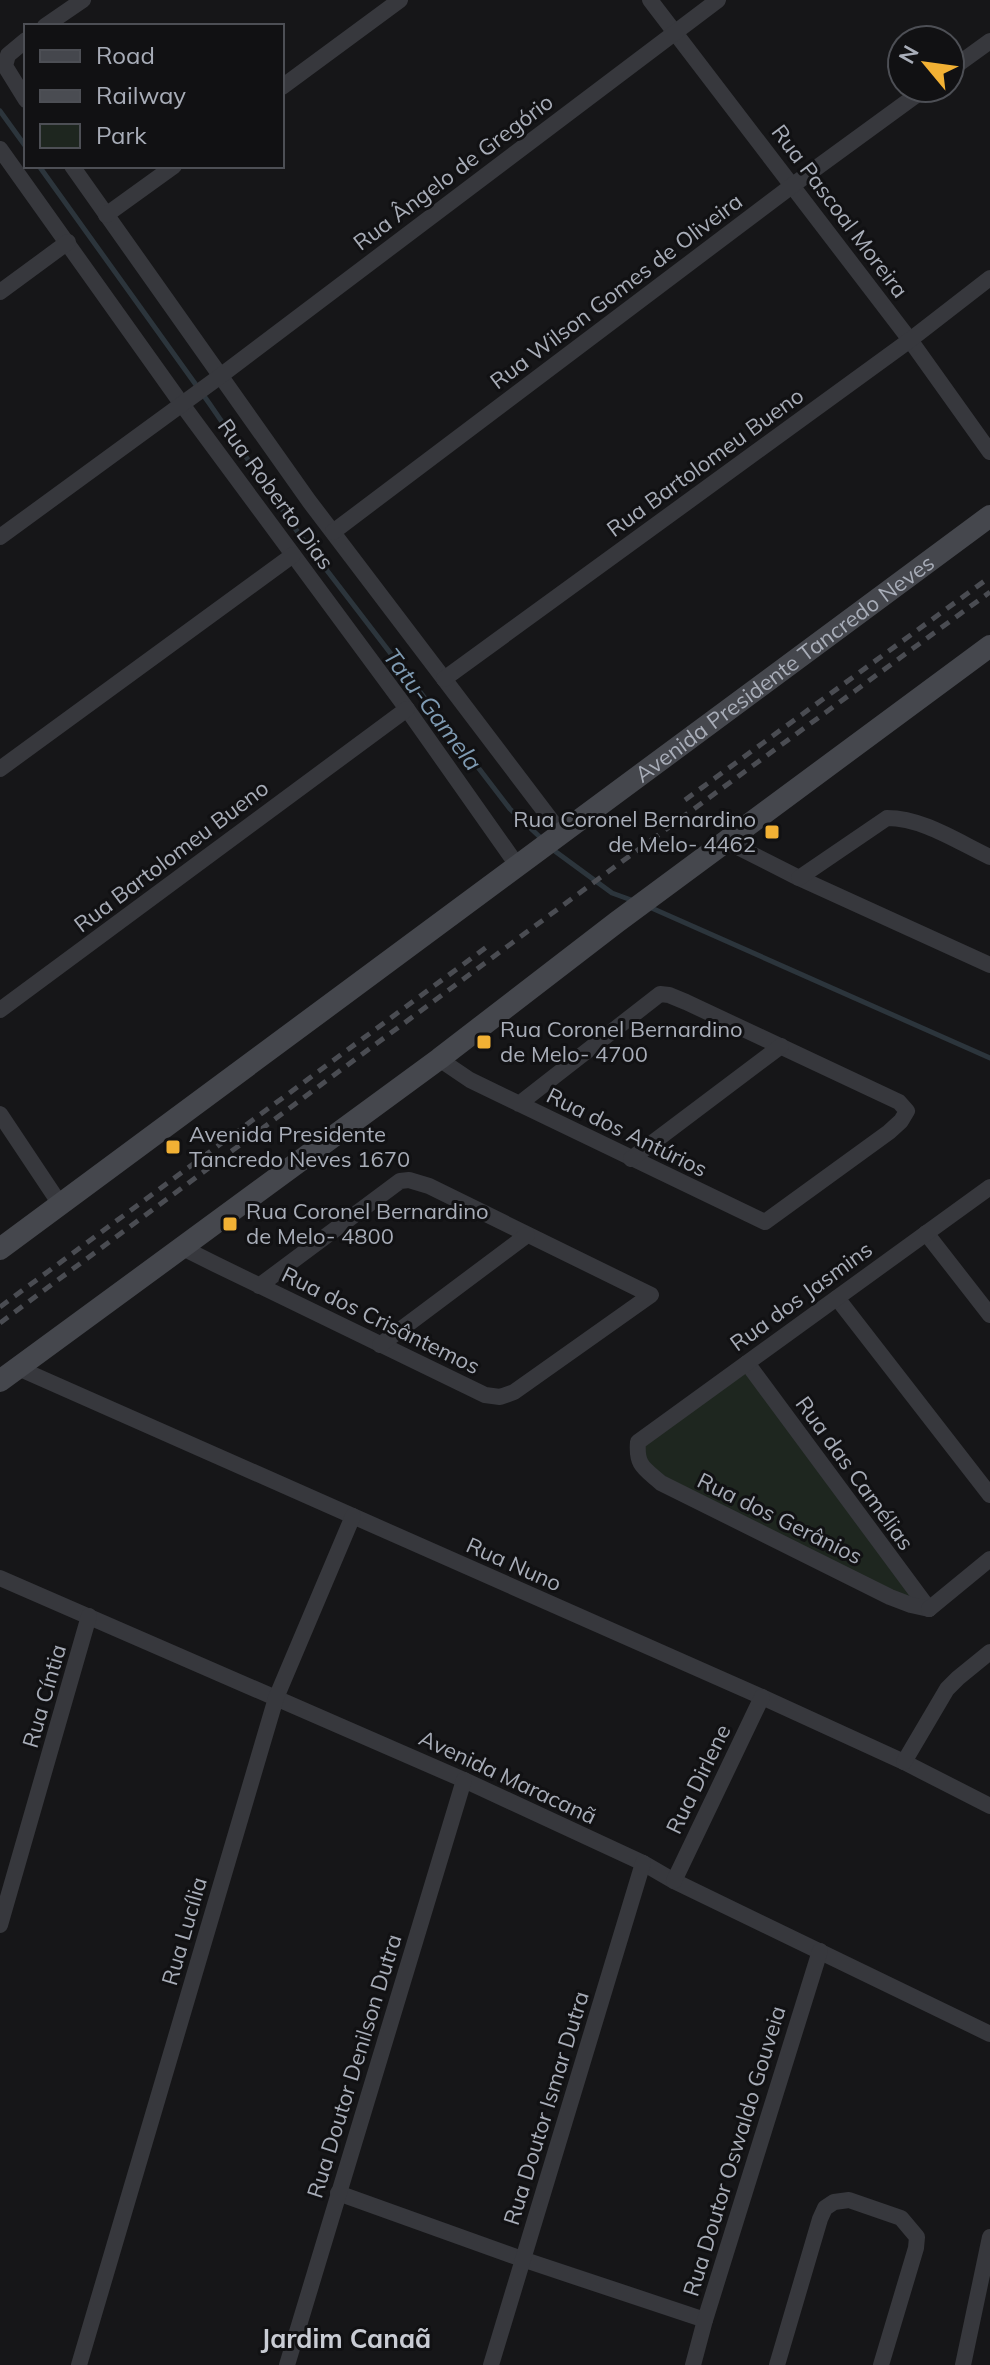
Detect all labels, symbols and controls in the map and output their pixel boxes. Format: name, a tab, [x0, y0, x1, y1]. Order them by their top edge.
legend	[24, 24, 284, 168]
north arrow	[886, 24, 966, 104]
text: Road	[96, 40, 155, 70]
text: N	[892, 40, 925, 68]
text: Railway	[96, 80, 186, 110]
street label: Rua Ângelo de Gregório	[347, 88, 559, 256]
street label: Rua Pascoal Moreira	[766, 119, 914, 303]
text: Park	[96, 120, 147, 150]
street label: Rua Wilson Gomes de Oliveira	[484, 187, 748, 395]
street label: Rua Bartolomeu Bueno	[601, 381, 809, 543]
street label: Rua Roberto Dias	[212, 413, 340, 575]
street label: Avenida Presidente Tancredo Neves	[629, 548, 940, 788]
water label: Tatu-Gamela	[377, 642, 489, 776]
street label: Rua Bartolomeu Bueno	[68, 774, 274, 938]
place label: Rua Coronel Bernardino de Melo- 4462	[513, 805, 756, 858]
marker: Rua Coronel Bernardino de Melo- 4462	[763, 823, 781, 841]
place label: Rua Coronel Bernardino de Melo- 4700	[500, 1015, 743, 1068]
marker: Rua Coronel Bernardino de Melo- 4700	[475, 1033, 493, 1051]
street label: Rua dos Antúrios	[542, 1081, 712, 1183]
place label: Avenida Presidente Tancredo Neves 1670	[189, 1120, 410, 1173]
marker: Avenida Presidente Tancredo Neves 1670	[164, 1138, 182, 1156]
place label: Rua Coronel Bernardino de Melo- 4800	[246, 1197, 489, 1250]
marker: Rua Coronel Bernardino de Melo- 4800	[221, 1215, 239, 1233]
street label: Rua dos Jasmins	[724, 1235, 878, 1357]
street label: Rua dos Crisântemos	[277, 1260, 485, 1380]
street label: Rua das Camélias	[790, 1390, 920, 1556]
street label: Rua dos Gerânios	[693, 1466, 867, 1570]
street label: Rua Nuno	[462, 1531, 566, 1597]
street label: Rua Cíntia	[16, 1641, 72, 1751]
street label: Rua Dirlene	[659, 1720, 737, 1838]
street label: Avenida Maracanã	[415, 1724, 601, 1830]
street label: Rua Lucília	[155, 1874, 213, 1988]
street label: Rua Doutor Denilson Dutra	[301, 1931, 407, 2201]
street label: Rua Doutor Ismar Dutra	[497, 1988, 595, 2228]
street label: Rua Doutor Oswaldo Gouveia	[676, 2002, 792, 2300]
district label: Jardim Canaã	[261, 2322, 431, 2355]

